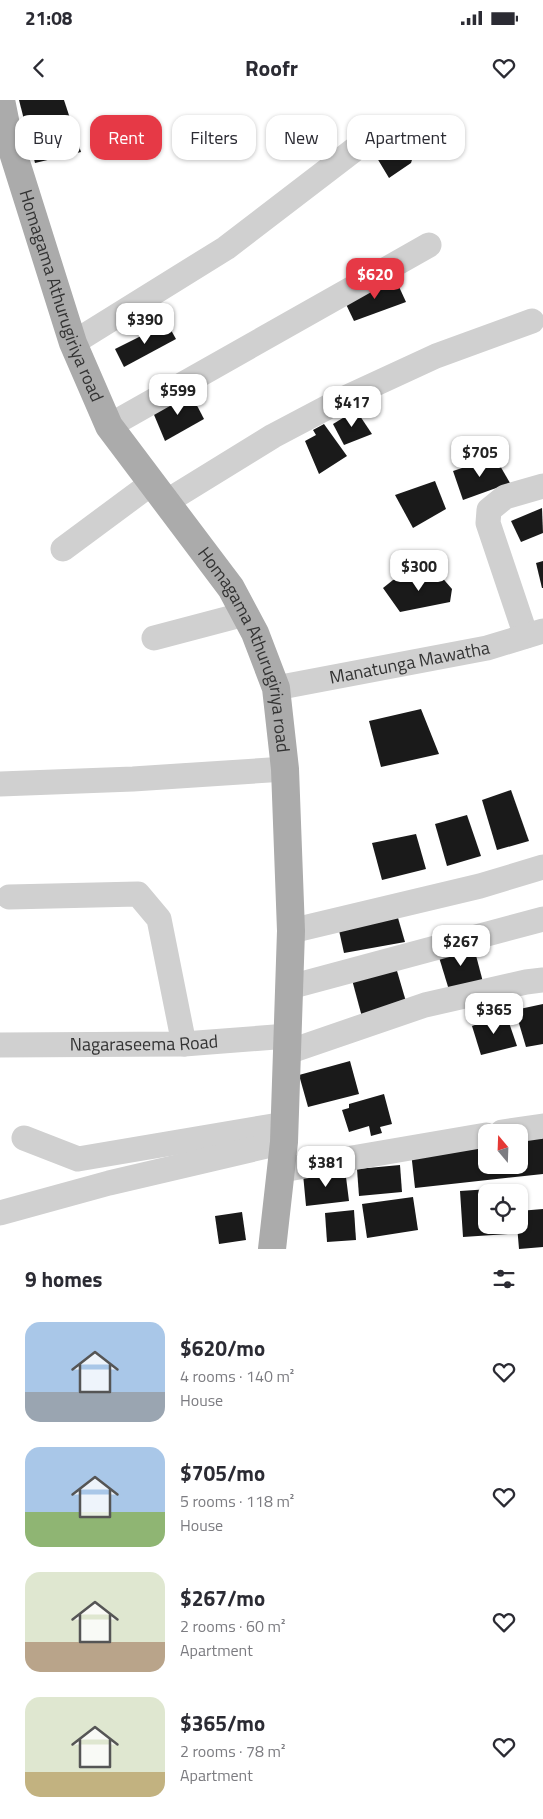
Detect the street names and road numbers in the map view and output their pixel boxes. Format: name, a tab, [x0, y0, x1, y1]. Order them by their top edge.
street label: Homagama Athurugiriya road	[12, 186, 111, 406]
street label: Homagama Athurugiriya road	[192, 541, 297, 754]
street label: Manatunga Mawatha	[327, 634, 492, 691]
street label: Nagaraseema Road	[70, 1027, 219, 1058]

